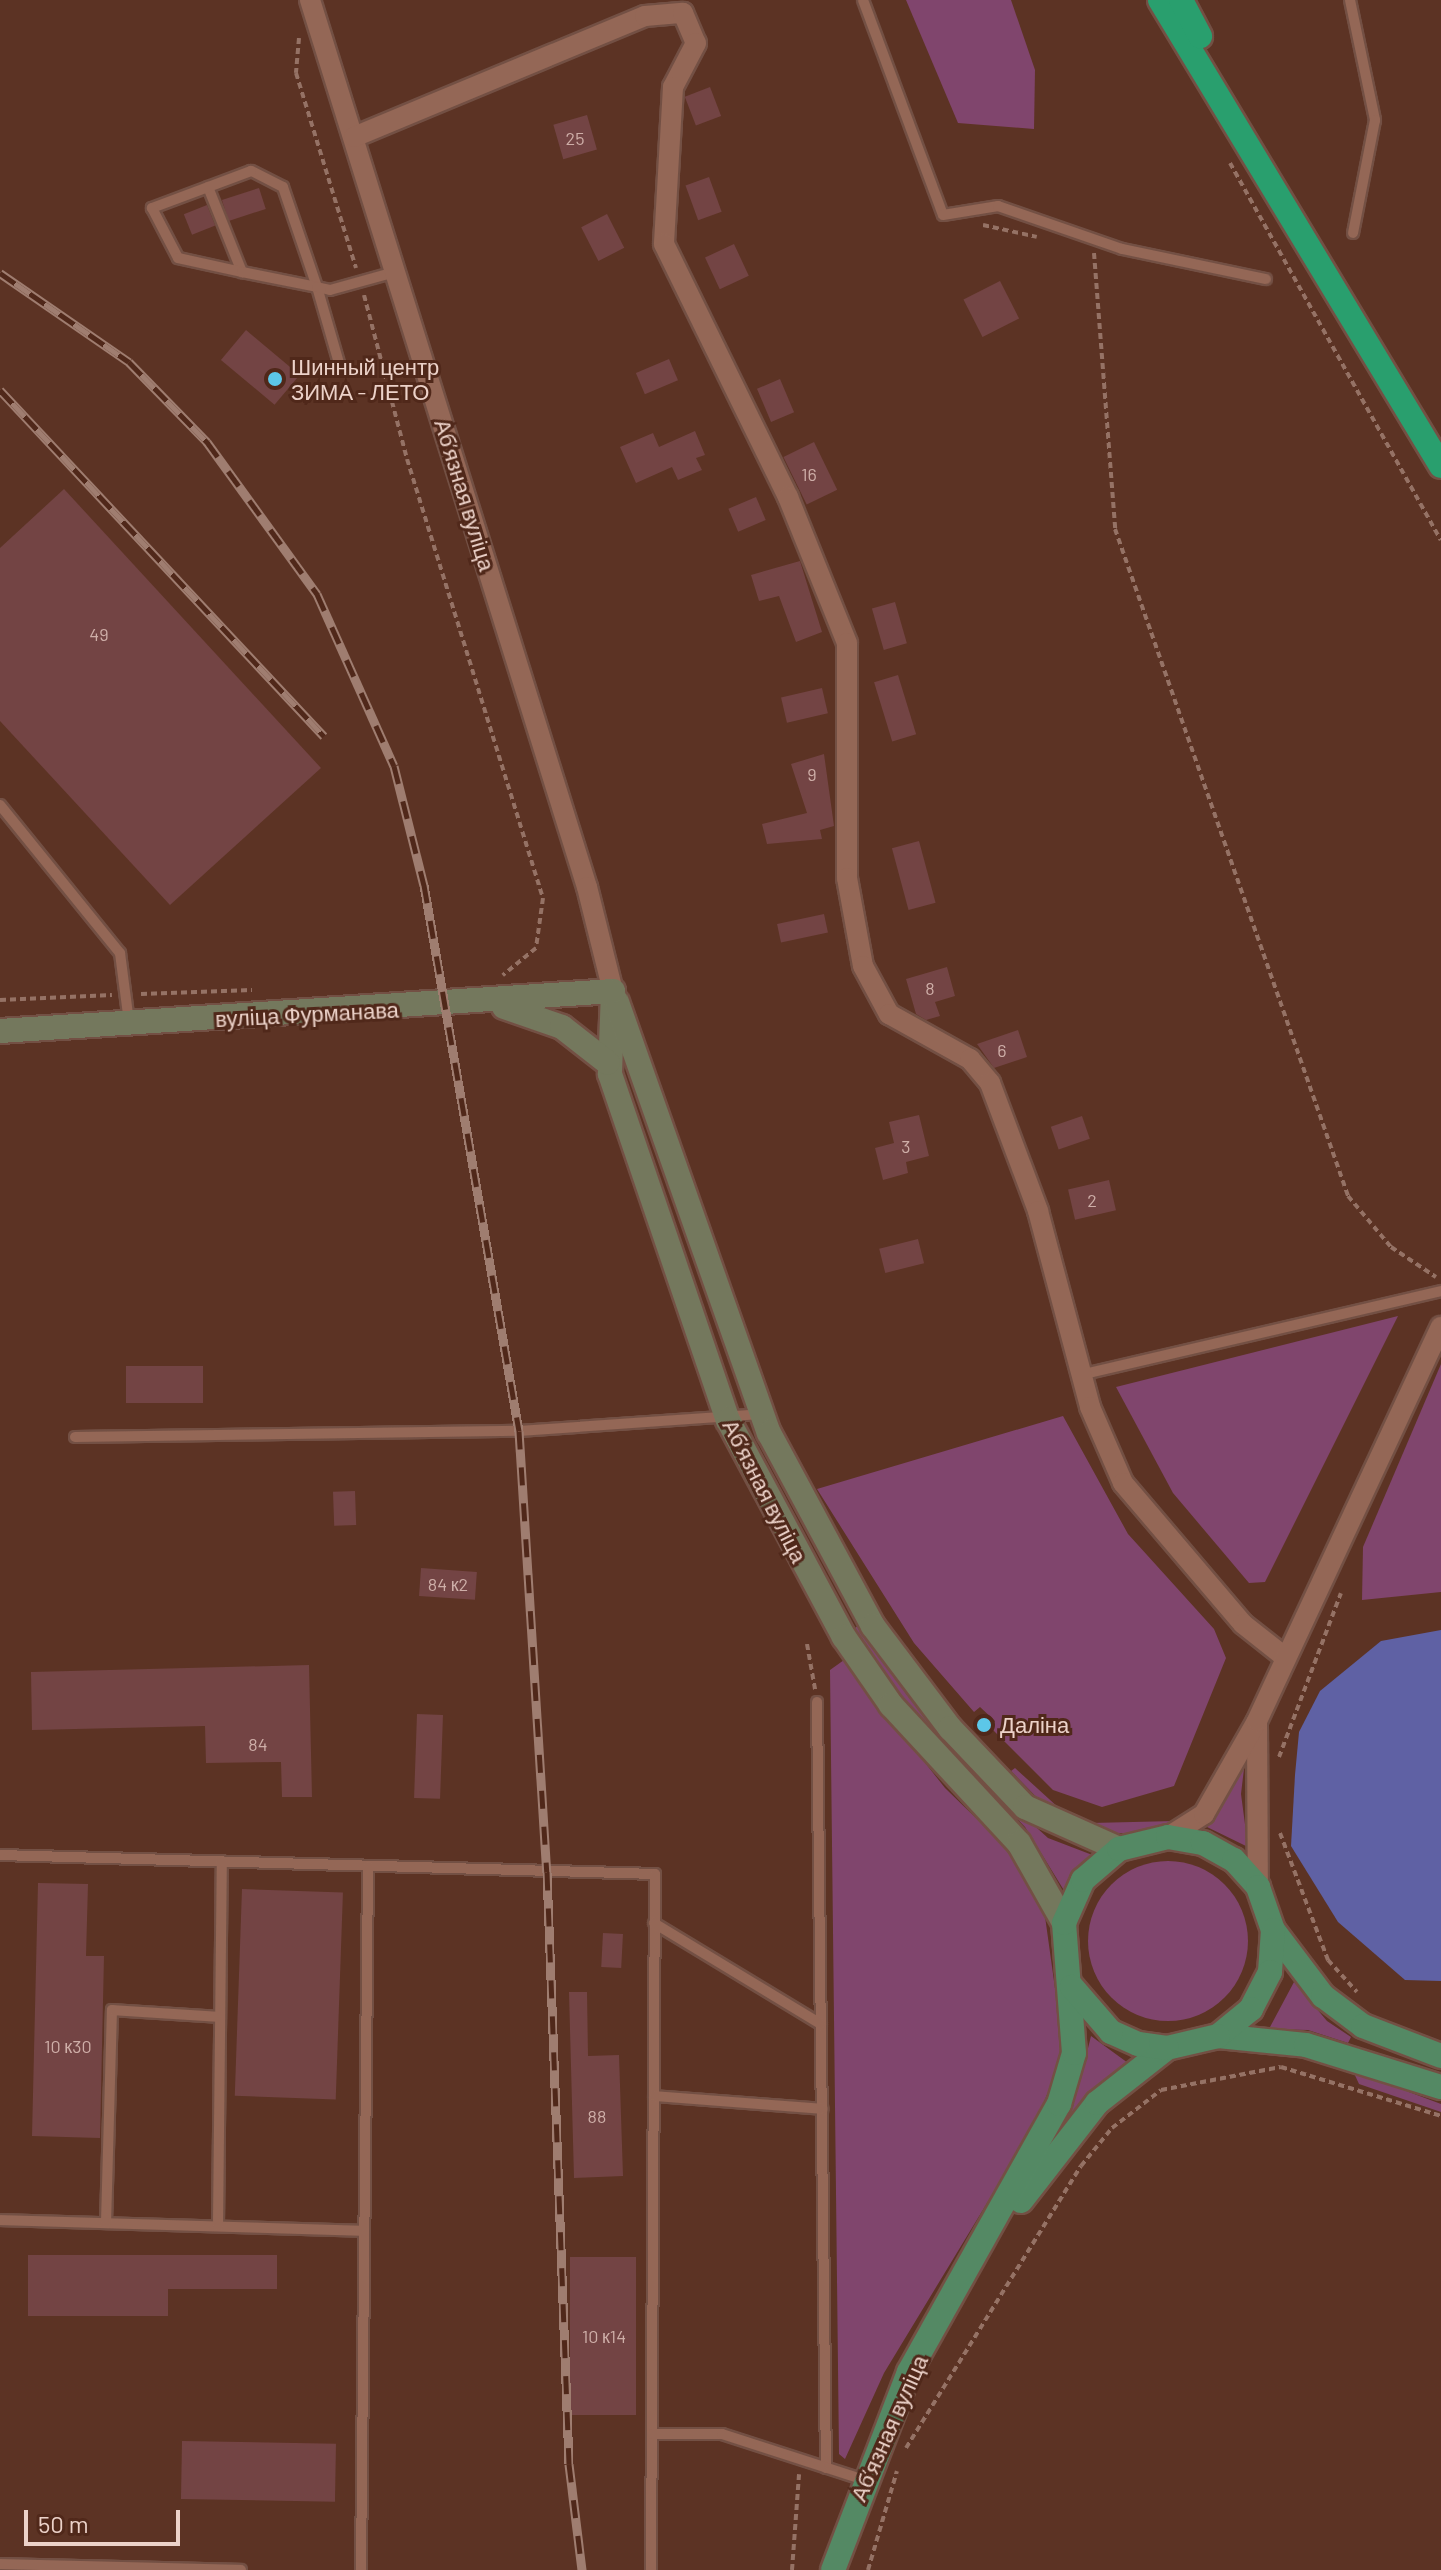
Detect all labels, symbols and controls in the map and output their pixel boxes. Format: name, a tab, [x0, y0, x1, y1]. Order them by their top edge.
house number: 25	[566, 127, 584, 149]
place label: Шинный центр ЗИМА - ЛЕТО	[291, 353, 439, 404]
marker: Шинный центр ЗИМА - ЛЕТО	[266, 370, 284, 388]
street label: Абʼязная вуліца	[429, 416, 501, 574]
house number: 16	[801, 463, 817, 485]
house number: 49	[89, 623, 109, 645]
house number: 9	[807, 763, 817, 785]
house number: 8	[925, 977, 935, 999]
street label: вуліца Фурманава	[215, 996, 399, 1032]
house number: 6	[997, 1039, 1007, 1061]
house number: 3	[901, 1135, 911, 1157]
house number: 2	[1087, 1189, 1097, 1211]
street label: Абʼязная вуліца	[718, 1415, 812, 1567]
house number: 84 к2	[428, 1573, 468, 1595]
place label: Даліна	[1000, 1712, 1069, 1738]
marker: Даліна	[975, 1716, 993, 1734]
house number: 84	[248, 1733, 268, 1755]
house number: 10 к30	[44, 2035, 92, 2057]
house number: 88	[588, 2105, 606, 2127]
house number: 10 к14	[582, 2325, 626, 2347]
street label: Абʼязная вуліца	[845, 2351, 933, 2505]
scale bar	[28, 2494, 184, 2544]
text: 50 m	[38, 2509, 89, 2538]

